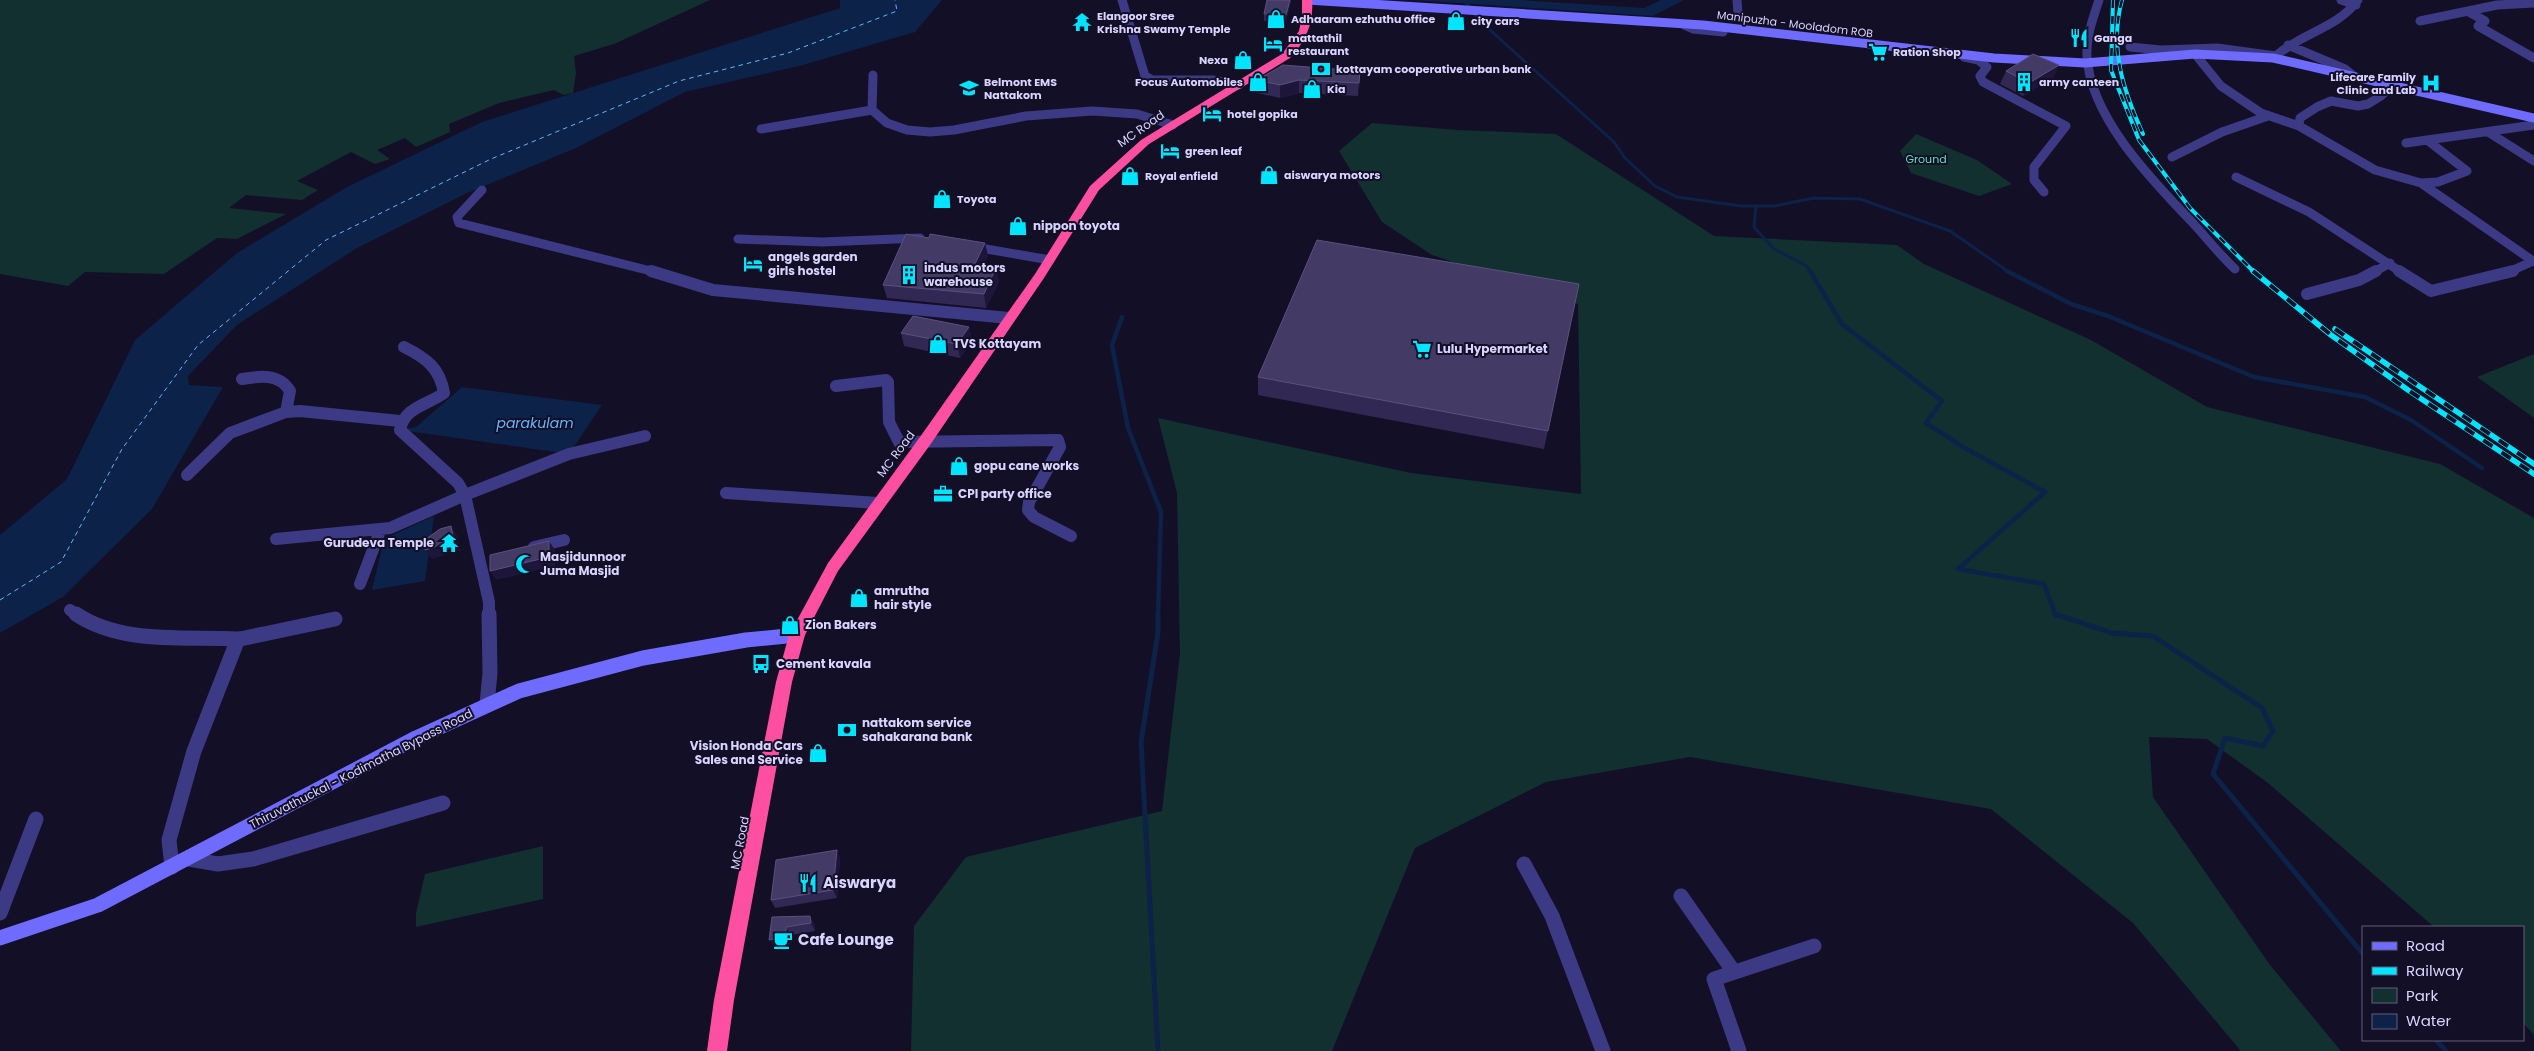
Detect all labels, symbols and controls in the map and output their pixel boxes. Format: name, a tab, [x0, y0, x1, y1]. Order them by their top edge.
street label: Manipuzha - Mooladom ROB	[1716, 6, 1874, 42]
place label: Elangoor Sree Krishna Swamy Temple	[1097, 8, 1231, 37]
shop icon: Adhaaram ezhuthu office	[1265, 8, 1287, 30]
shop icon: city cars	[1445, 10, 1467, 32]
temple icon: Elangoor Sree Krishna Swamy Temple	[1071, 11, 1093, 33]
place label: Adhaaram ezhuthu office	[1291, 11, 1436, 27]
place label: city cars	[1471, 13, 1520, 29]
restaurant icon: Ganga	[2068, 27, 2090, 49]
place label: mattathil restaurant	[1288, 30, 1350, 59]
place label: Ganga	[2094, 30, 2132, 46]
hotel icon: mattathil restaurant	[1262, 33, 1284, 55]
supermarket icon: Ration Shop	[1867, 41, 1889, 63]
place label: Ration Shop	[1893, 44, 1961, 60]
shop icon: Nexa	[1232, 49, 1254, 71]
place label: Nexa	[1199, 52, 1228, 68]
bank icon: kottayam cooperative urban bank	[1310, 58, 1332, 80]
place label: kottayam cooperative urban bank	[1336, 61, 1532, 77]
place label: Lifecare Family Clinic and Lab	[2330, 69, 2417, 98]
shop icon: Focus Automobiles	[1247, 71, 1269, 93]
building icon: army canteen	[2013, 71, 2035, 93]
hospital icon: Lifecare Family Clinic and Lab	[2420, 72, 2442, 94]
place label: Belmont EMS Nattakom	[984, 74, 1057, 103]
place label: Focus Automobiles	[1135, 74, 1243, 90]
place label: army canteen	[2039, 74, 2119, 90]
school or university icon: Belmont EMS Nattakom	[958, 77, 980, 99]
shop icon: Kia	[1301, 78, 1323, 100]
place label: Kia	[1327, 81, 1345, 97]
hotel icon: hotel gopika	[1201, 103, 1223, 125]
street label: MC Road	[1114, 106, 1168, 151]
place label: hotel gopika	[1227, 106, 1298, 122]
hotel icon: green leaf	[1159, 140, 1181, 162]
place label: green leaf	[1185, 143, 1242, 159]
park label: Ground	[1905, 151, 1947, 167]
shop icon: aiswarya motors	[1258, 164, 1280, 186]
shop icon: Royal enfield	[1119, 165, 1141, 187]
place label: aiswarya motors	[1284, 167, 1380, 183]
place label: Royal enfield	[1145, 168, 1218, 184]
shop icon: Toyota	[931, 188, 953, 210]
place label: Toyota	[957, 191, 996, 207]
shop icon: nippon toyota	[1007, 215, 1029, 237]
place label: nippon toyota	[1033, 217, 1120, 234]
place label: angels garden girls hostel	[768, 248, 858, 279]
hotel icon: angels garden girls hostel	[742, 253, 764, 275]
place label: indus motors warehouse	[924, 259, 1006, 290]
building icon: indus motors warehouse	[898, 264, 920, 286]
shop icon: TVS Kottayam	[927, 333, 949, 355]
place label: TVS Kottayam	[953, 335, 1041, 352]
supermarket icon: Lulu Hypermarket	[1411, 338, 1433, 360]
place label: Lulu Hypermarket	[1437, 340, 1548, 357]
water label: parakulam	[495, 413, 574, 433]
street label: MC Road	[873, 427, 919, 480]
shop icon: gopu cane works	[948, 455, 970, 477]
place label: gopu cane works	[974, 457, 1080, 474]
office icon: CPI party office	[932, 483, 954, 505]
place label: CPI party office	[958, 485, 1052, 502]
temple icon: Gurudeva Temple	[438, 532, 460, 554]
place label: Gurudeva Temple	[324, 534, 435, 551]
place label: Masjidunnoor Juma Masjid	[540, 548, 626, 579]
mosque icon: Masjidunnoor Juma Masjid	[514, 553, 536, 575]
place label: amrutha hair style	[874, 582, 932, 613]
shop icon: amrutha hair style	[848, 587, 870, 609]
shop icon: Zion Bakers	[779, 614, 801, 636]
place label: Zion Bakers	[805, 616, 877, 633]
bus stop icon: Cement kavala	[750, 653, 772, 675]
place label: Cement kavala	[776, 655, 871, 672]
street label: Thiruvathuckal - Kodimatha Bypass Road	[246, 705, 475, 833]
place label: nattakom service sahakarana bank	[862, 714, 973, 745]
bank icon: nattakom service sahakarana bank	[836, 719, 858, 741]
place label: Vision Honda Cars Sales and Service	[690, 737, 804, 768]
shop icon: Vision Honda Cars Sales and Service	[807, 742, 829, 764]
street label: MC Road	[726, 815, 753, 871]
restaurant icon: Aiswarya	[797, 872, 819, 894]
place label: Aiswarya	[823, 872, 896, 893]
legend	[2362, 926, 2524, 1041]
cafe icon: Cafe Lounge	[772, 929, 794, 951]
place label: Cafe Lounge	[798, 929, 894, 950]
text: Road	[2406, 935, 2445, 956]
text: Railway	[2406, 960, 2464, 981]
text: Park	[2406, 985, 2438, 1006]
text: Water	[2406, 1010, 2452, 1031]

